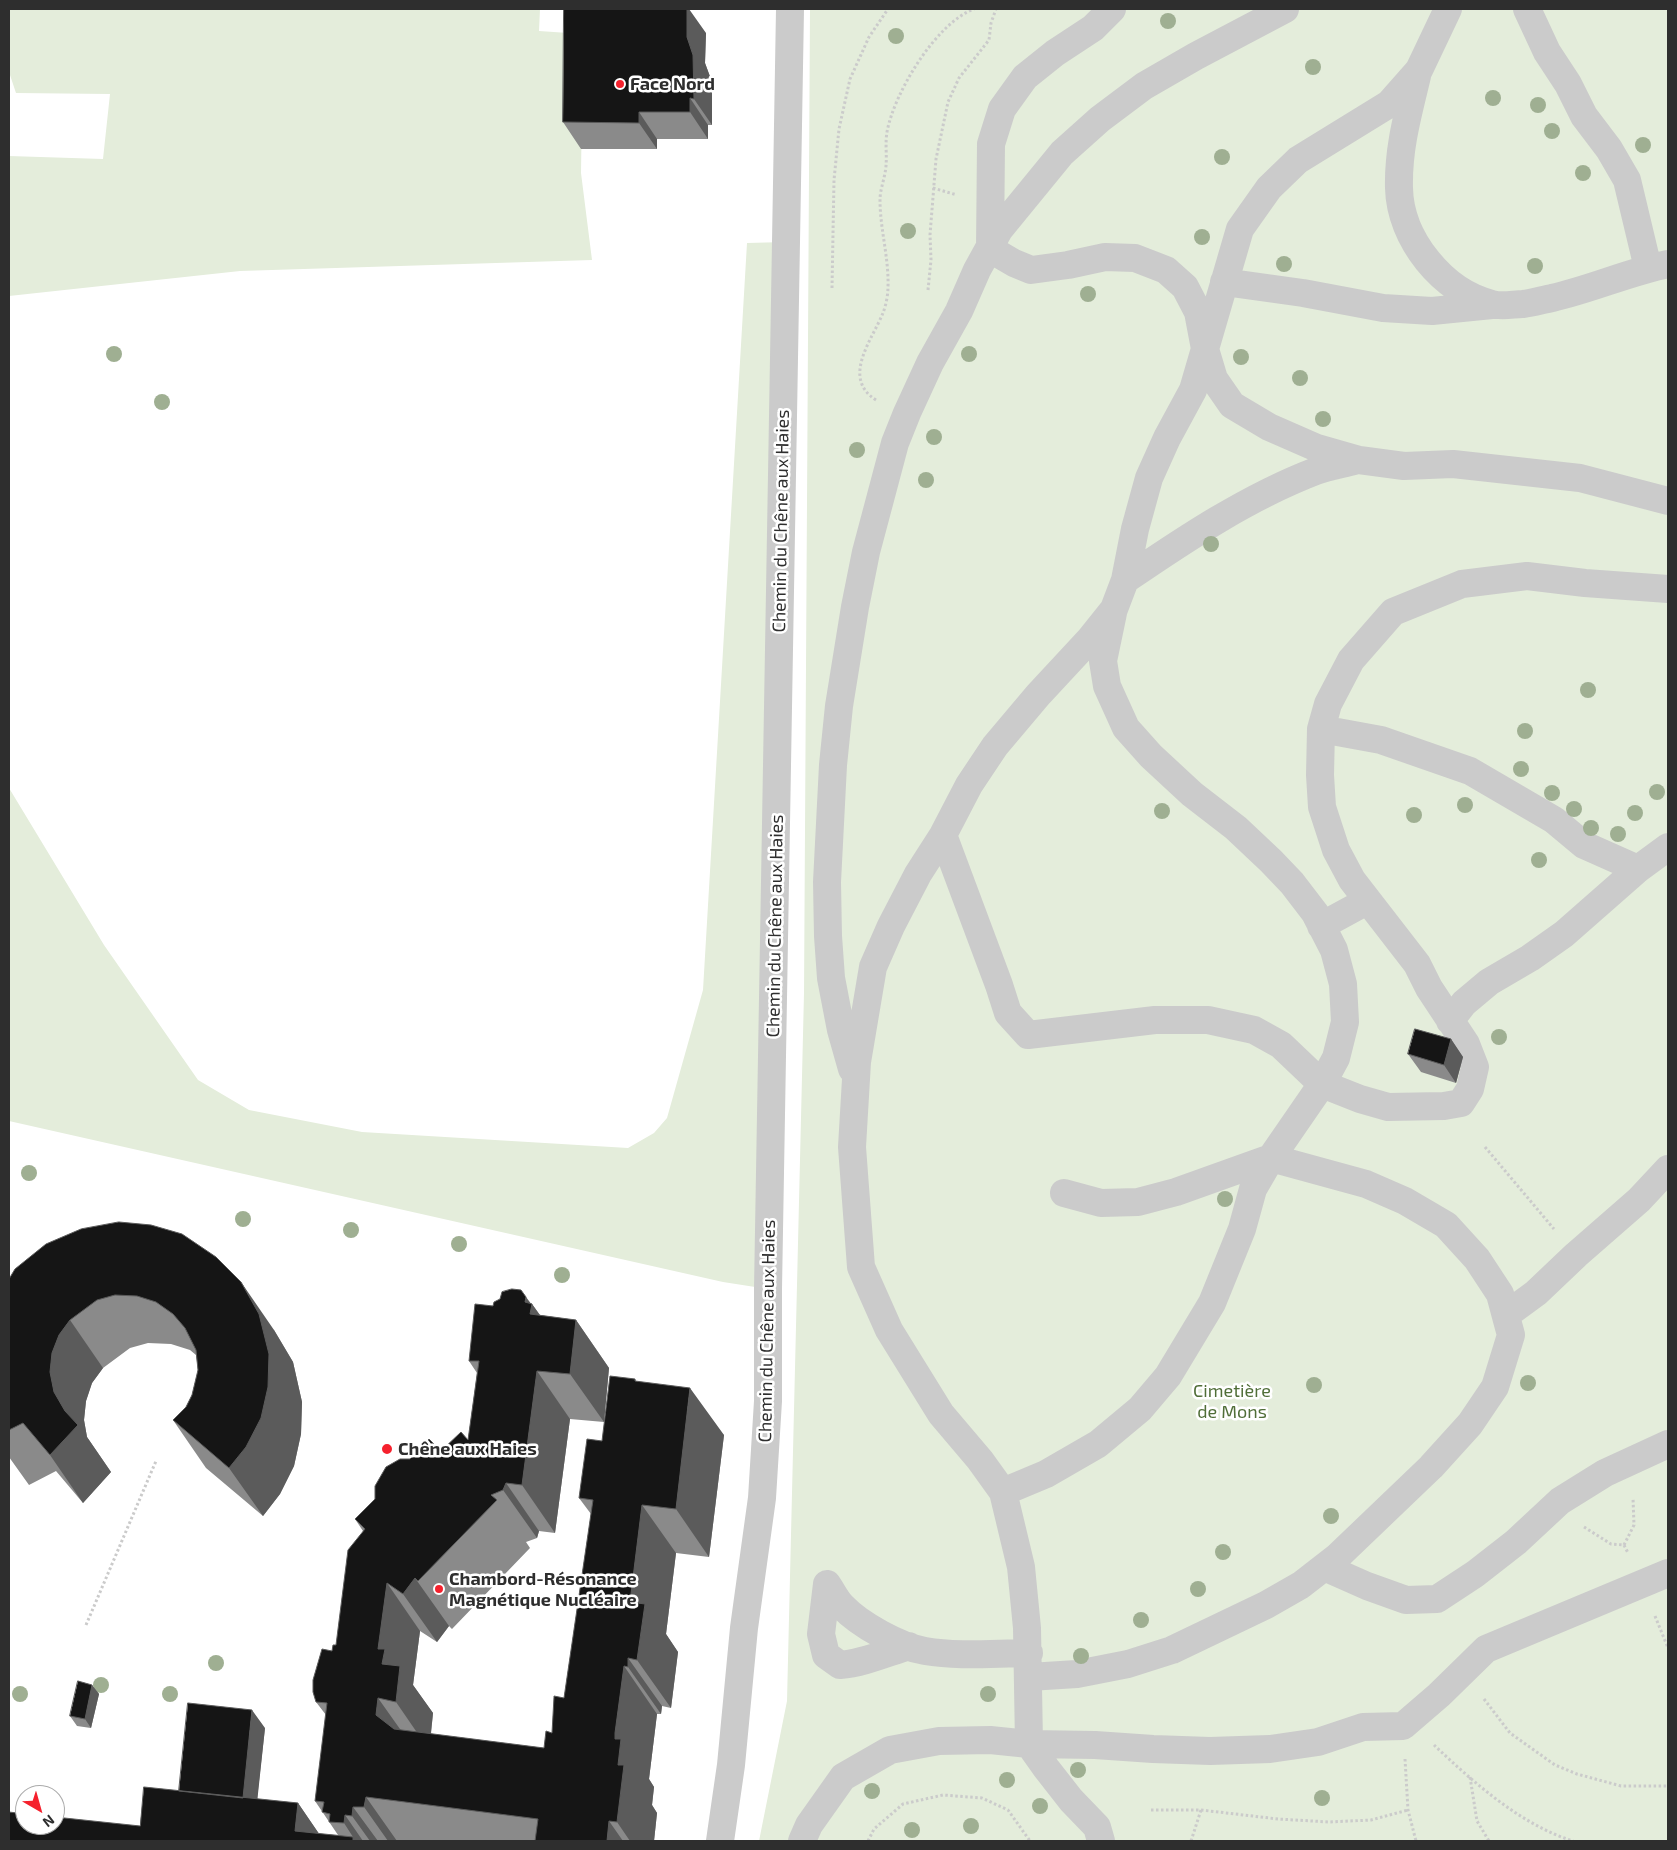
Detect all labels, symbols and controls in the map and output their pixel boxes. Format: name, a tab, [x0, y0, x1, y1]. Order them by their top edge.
place label: Face Nord	[630, 73, 715, 95]
marker: Face Nord	[614, 78, 626, 90]
street label: Chemin du Chêne aux Haies	[768, 409, 794, 633]
street label: Chemin du Chêne aux Haies	[762, 814, 788, 1038]
street label: Chemin du Chêne aux Haies	[754, 1219, 780, 1443]
park label: Cimetière de Mons	[1193, 1380, 1271, 1422]
place label: Chêne aux Haies	[398, 1438, 537, 1460]
marker: Chêne aux Haies	[380, 1442, 394, 1456]
place label: Chambord-Résonance Magnétique Nucléaire	[449, 1568, 637, 1610]
marker: Chambord-Résonance Magnétique Nucléaire	[433, 1583, 445, 1595]
north arrow	[15, 1785, 65, 1835]
text: N	[40, 1812, 58, 1831]

